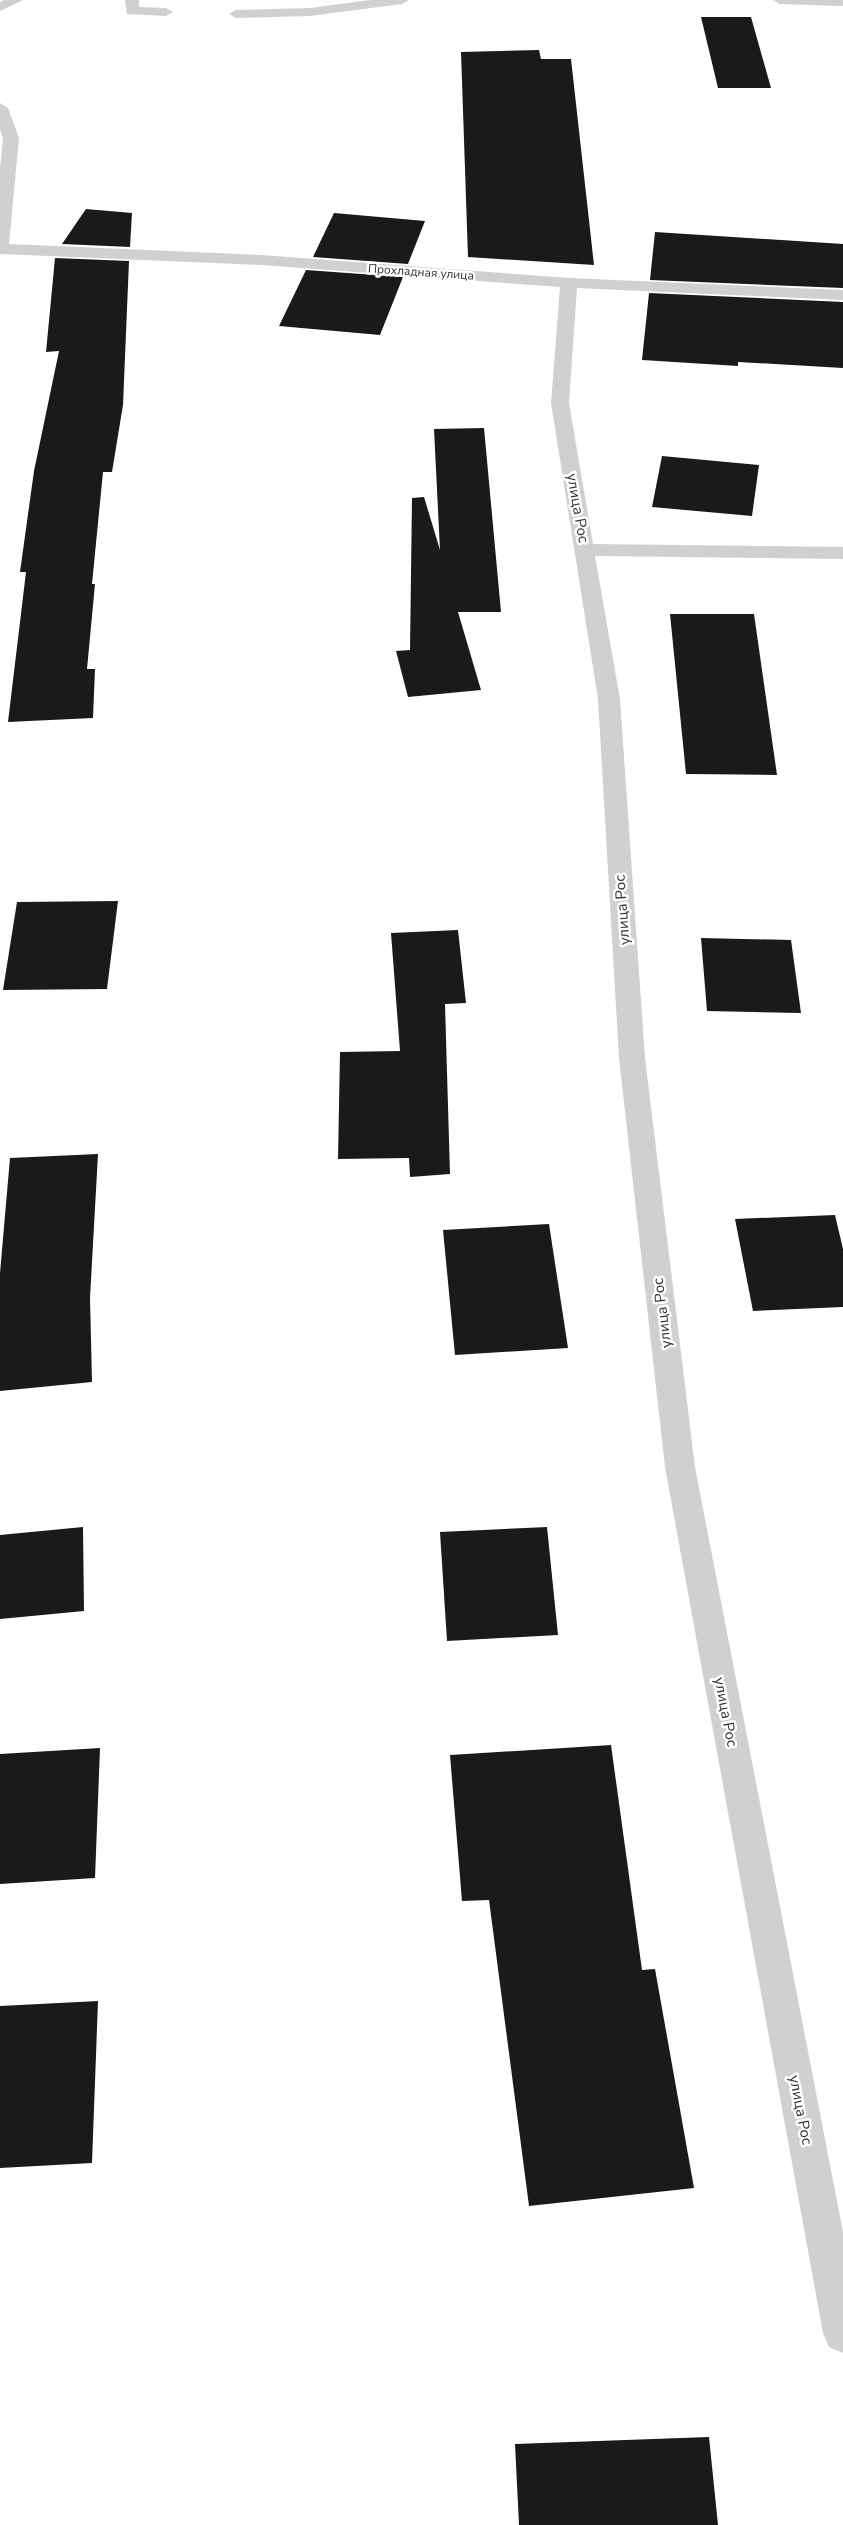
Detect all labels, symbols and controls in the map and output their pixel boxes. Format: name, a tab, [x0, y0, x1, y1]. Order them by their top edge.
street label: Прохладная улица	[367, 260, 475, 284]
street label: улица Рос	[562, 472, 594, 544]
street label: улица Рос	[610, 874, 634, 946]
street label: улица Рос	[648, 1277, 676, 1349]
street label: улица Рос	[709, 1675, 743, 1749]
street label: улица Рос	[784, 2073, 818, 2147]

